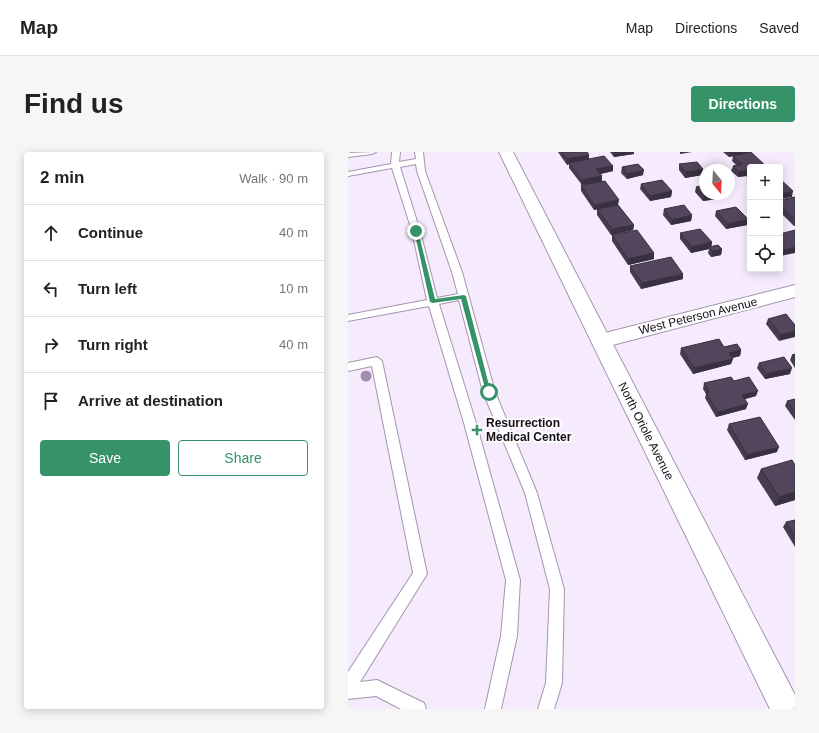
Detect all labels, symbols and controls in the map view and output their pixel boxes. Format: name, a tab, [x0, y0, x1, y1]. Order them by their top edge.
text: Map	[20, 17, 58, 38]
text: Map	[626, 20, 653, 36]
text: Directions	[675, 20, 737, 36]
text: Saved	[759, 20, 799, 36]
button: Directions	[691, 86, 795, 122]
text: Find us	[24, 88, 124, 119]
north arrow	[699, 164, 735, 200]
map controls	[747, 164, 783, 272]
button: +	[747, 164, 783, 200]
text: 2 min	[40, 168, 84, 187]
text: Walk · 90 m	[239, 171, 308, 186]
button: −	[747, 200, 783, 236]
icon: ahead	[40, 222, 62, 244]
route end	[407, 222, 425, 240]
text: Continue	[78, 224, 143, 241]
text: 40 m	[279, 225, 308, 240]
button: locate	[747, 236, 783, 272]
icon: left	[40, 278, 62, 300]
text: Turn left	[78, 280, 137, 297]
text: 10 m	[279, 281, 308, 296]
street label: West Peterson Avenue	[637, 294, 759, 338]
icon: right	[40, 334, 62, 356]
text: Turn right	[78, 336, 148, 353]
text: 40 m	[279, 337, 308, 352]
street label: North Oriole Avenue	[615, 380, 677, 483]
route start	[480, 383, 498, 401]
icon: arrive	[40, 390, 62, 412]
text: Arrive at destination	[78, 392, 223, 409]
place label: Resurrection Medical Center	[486, 416, 572, 444]
marker: Resurrection Medical Center	[471, 424, 483, 436]
button: Save	[40, 440, 170, 476]
button: Share	[178, 440, 308, 476]

